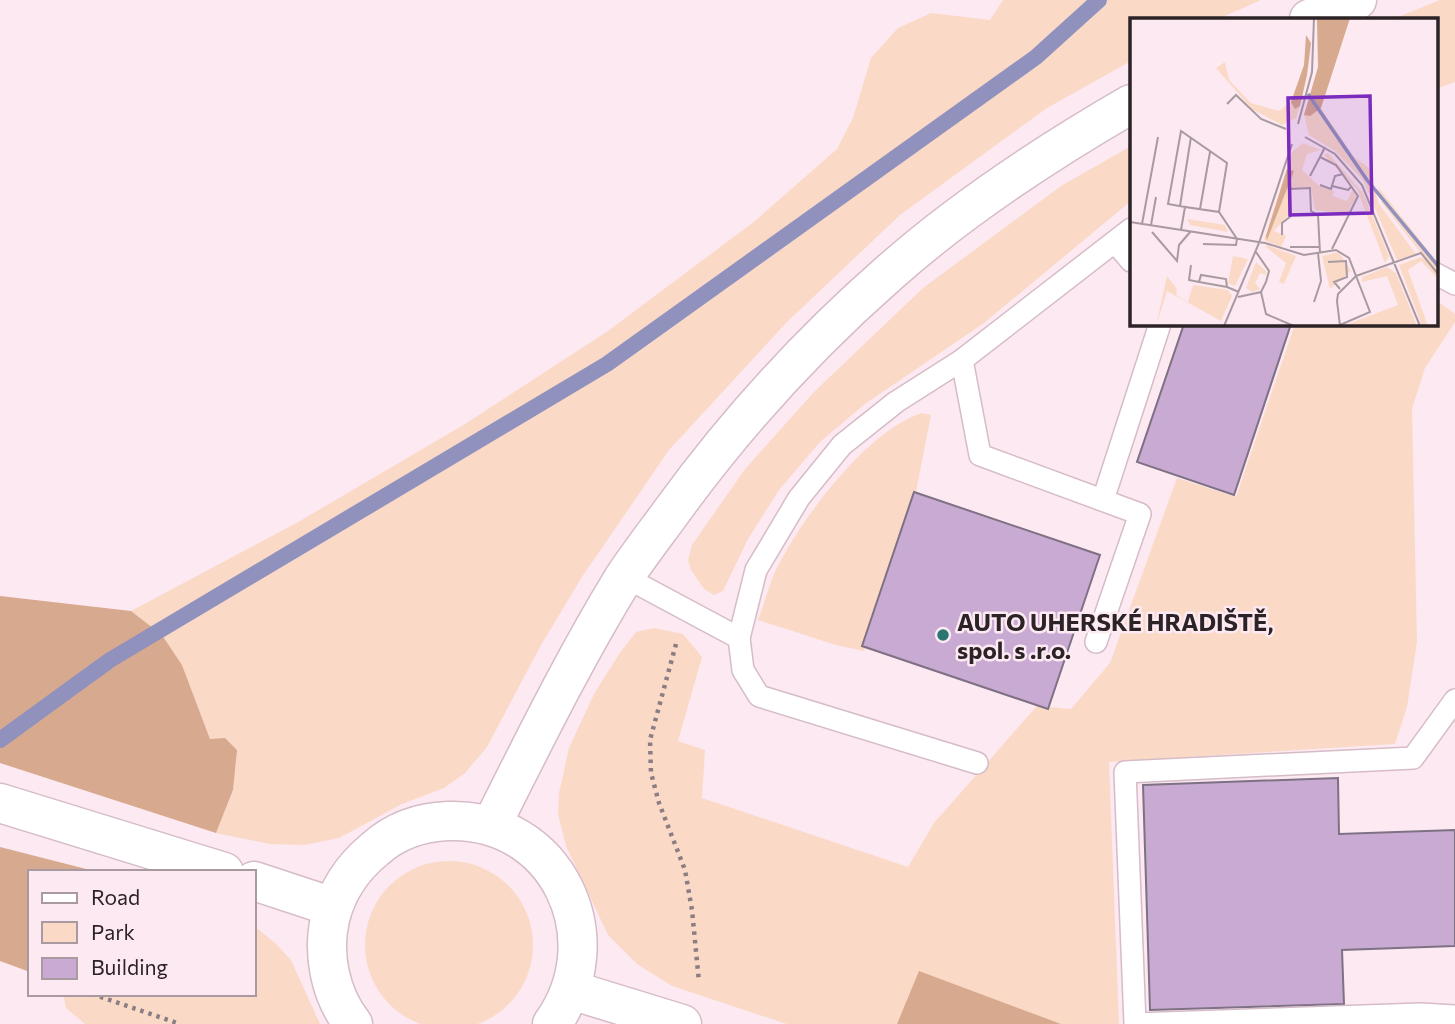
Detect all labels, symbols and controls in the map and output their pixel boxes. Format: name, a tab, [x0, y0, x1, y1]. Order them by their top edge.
inset map	[1130, 18, 1438, 326]
place label: AUTO UHERSKÉ HRADIŠTĚ, spol. s .r.o.	[957, 607, 1273, 664]
marker: AUTO UHERSKÉ HRADIŠTĚ, spol. s .r.o.	[935, 627, 951, 643]
legend	[28, 870, 256, 996]
text: Road	[91, 884, 140, 909]
text: Park	[91, 919, 135, 944]
text: Building	[91, 954, 168, 979]

